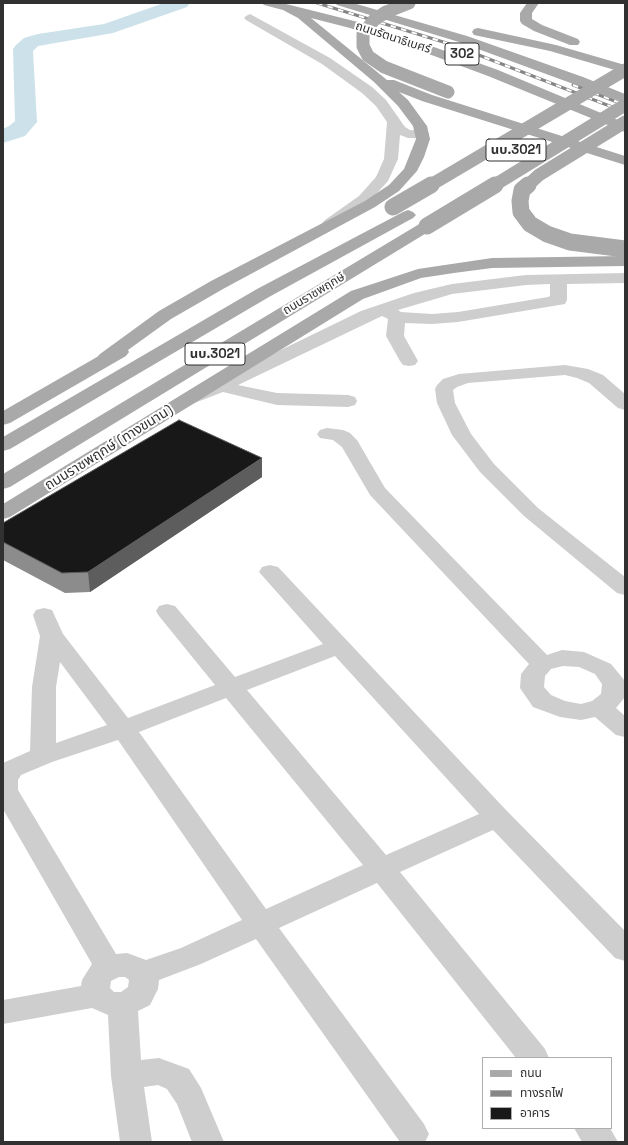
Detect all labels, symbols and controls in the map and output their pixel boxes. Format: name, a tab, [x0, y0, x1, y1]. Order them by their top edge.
street label: ถนนรัตนาธิเบศร์	[354, 19, 432, 57]
road number: 302	[445, 43, 479, 65]
road number: นบ.3021	[486, 139, 546, 161]
street label: ถนนราชพฤกษ์	[280, 270, 348, 318]
road number: นบ.3021	[185, 343, 245, 365]
street label: ถนนราชพฤกษ์ (ทางขนาน)	[42, 402, 176, 494]
legend	[482, 1057, 612, 1129]
text: ถนน	[520, 1065, 542, 1081]
text: ทางรถไฟ	[520, 1085, 563, 1101]
text: อาคาร	[520, 1105, 550, 1121]

